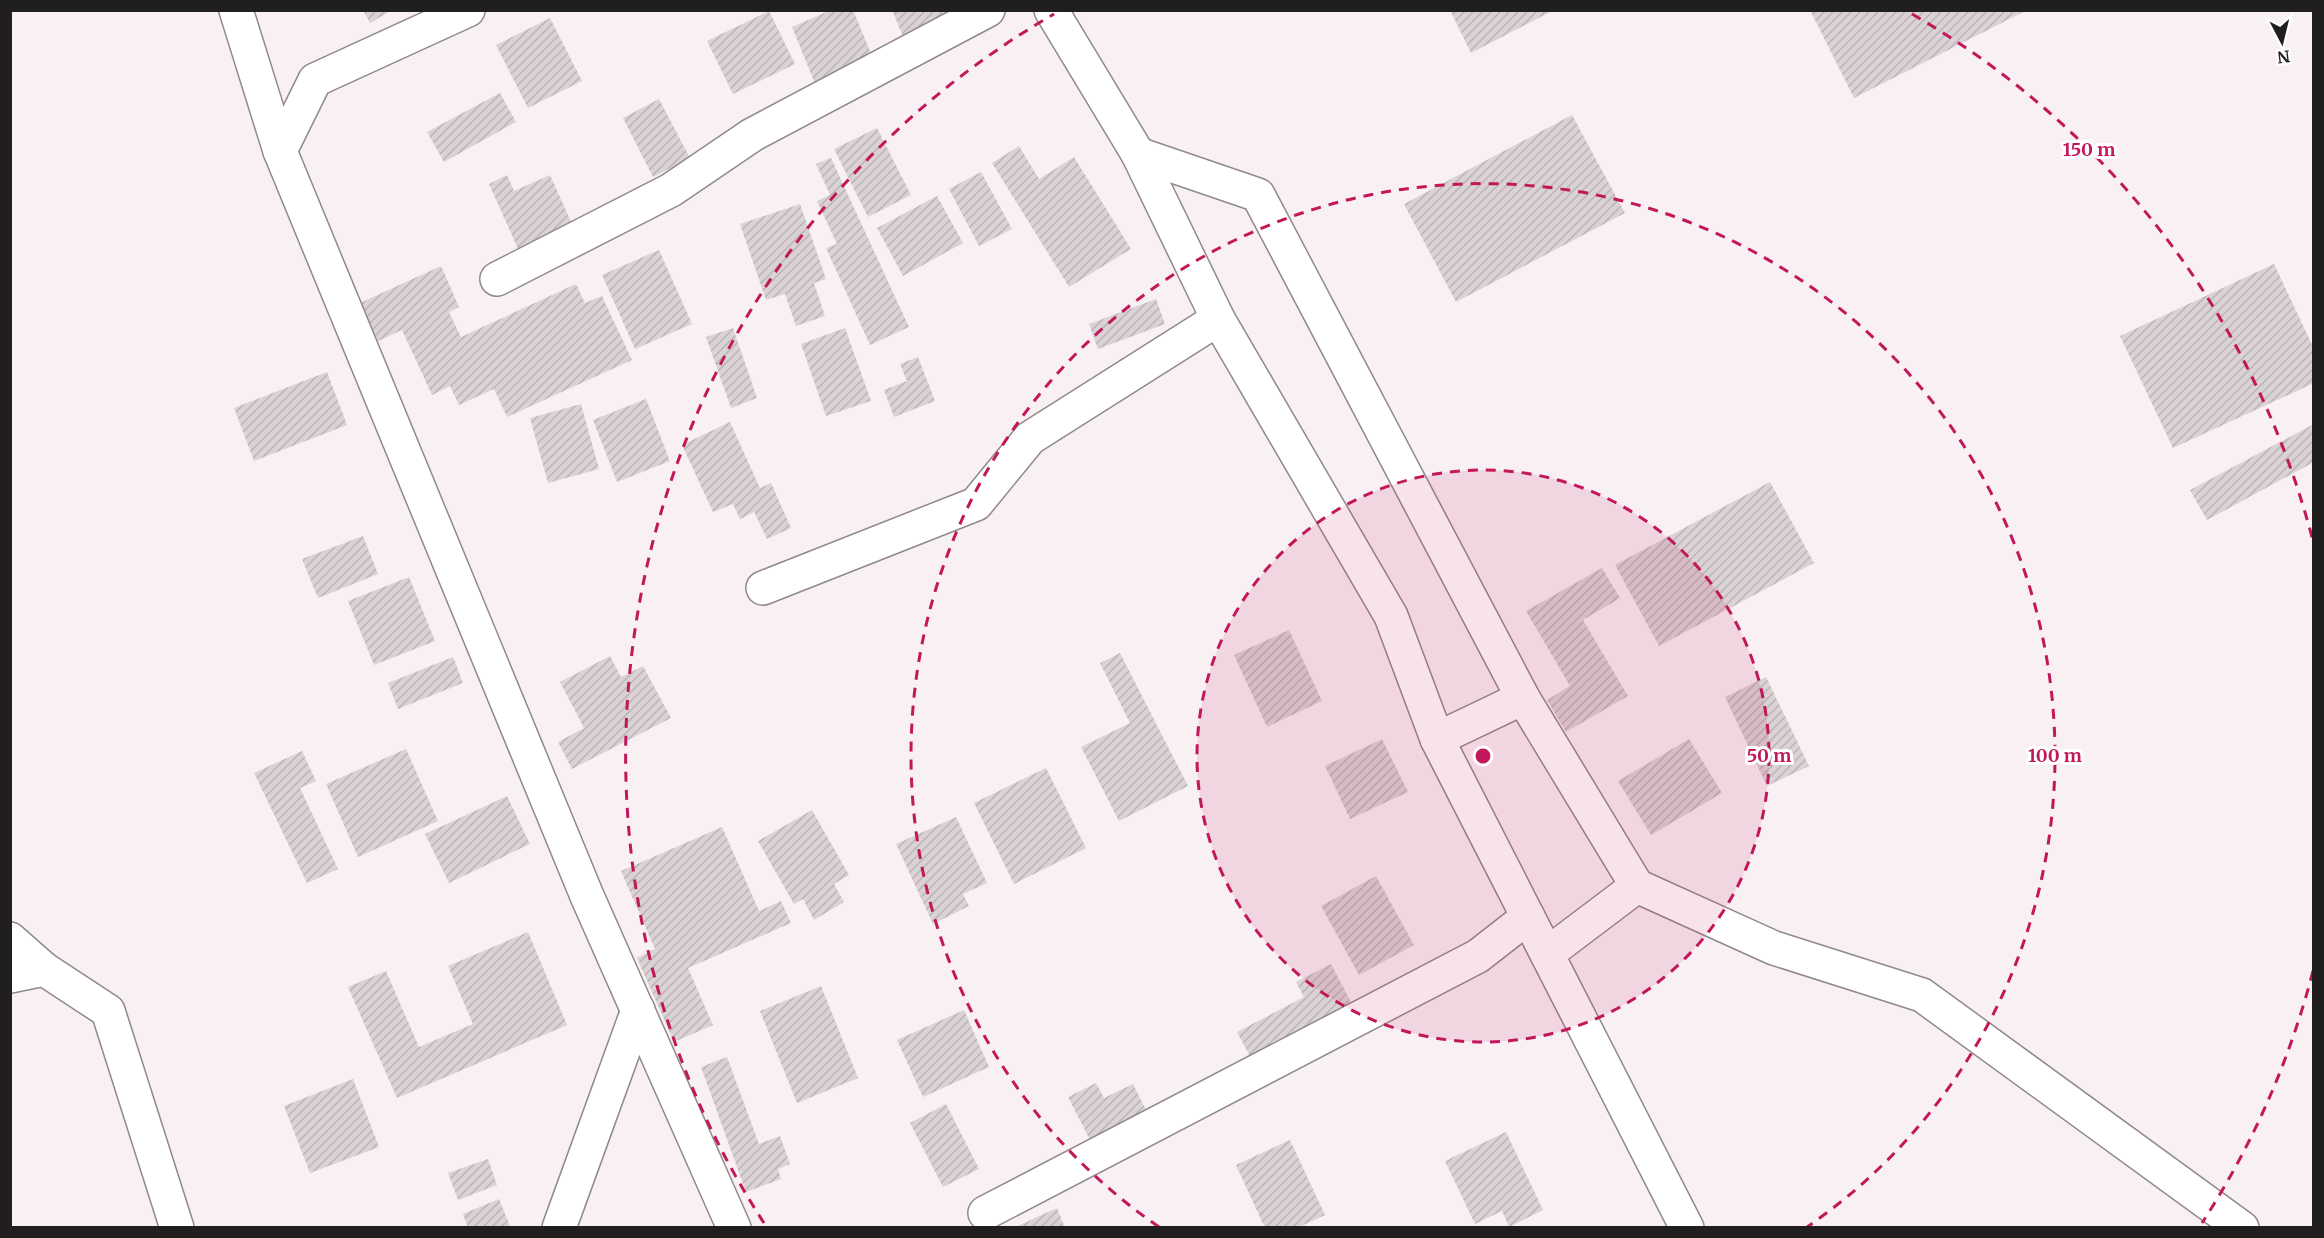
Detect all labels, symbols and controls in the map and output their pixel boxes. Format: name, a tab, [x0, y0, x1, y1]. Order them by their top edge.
north arrow	[2252, 12, 2312, 72]
text: N	[2276, 46, 2291, 68]
text: 150 m	[2063, 138, 2115, 161]
text: 50 m	[1747, 744, 1791, 767]
text: 100 m	[2028, 744, 2082, 767]
centre of rings	[1473, 746, 1493, 766]

